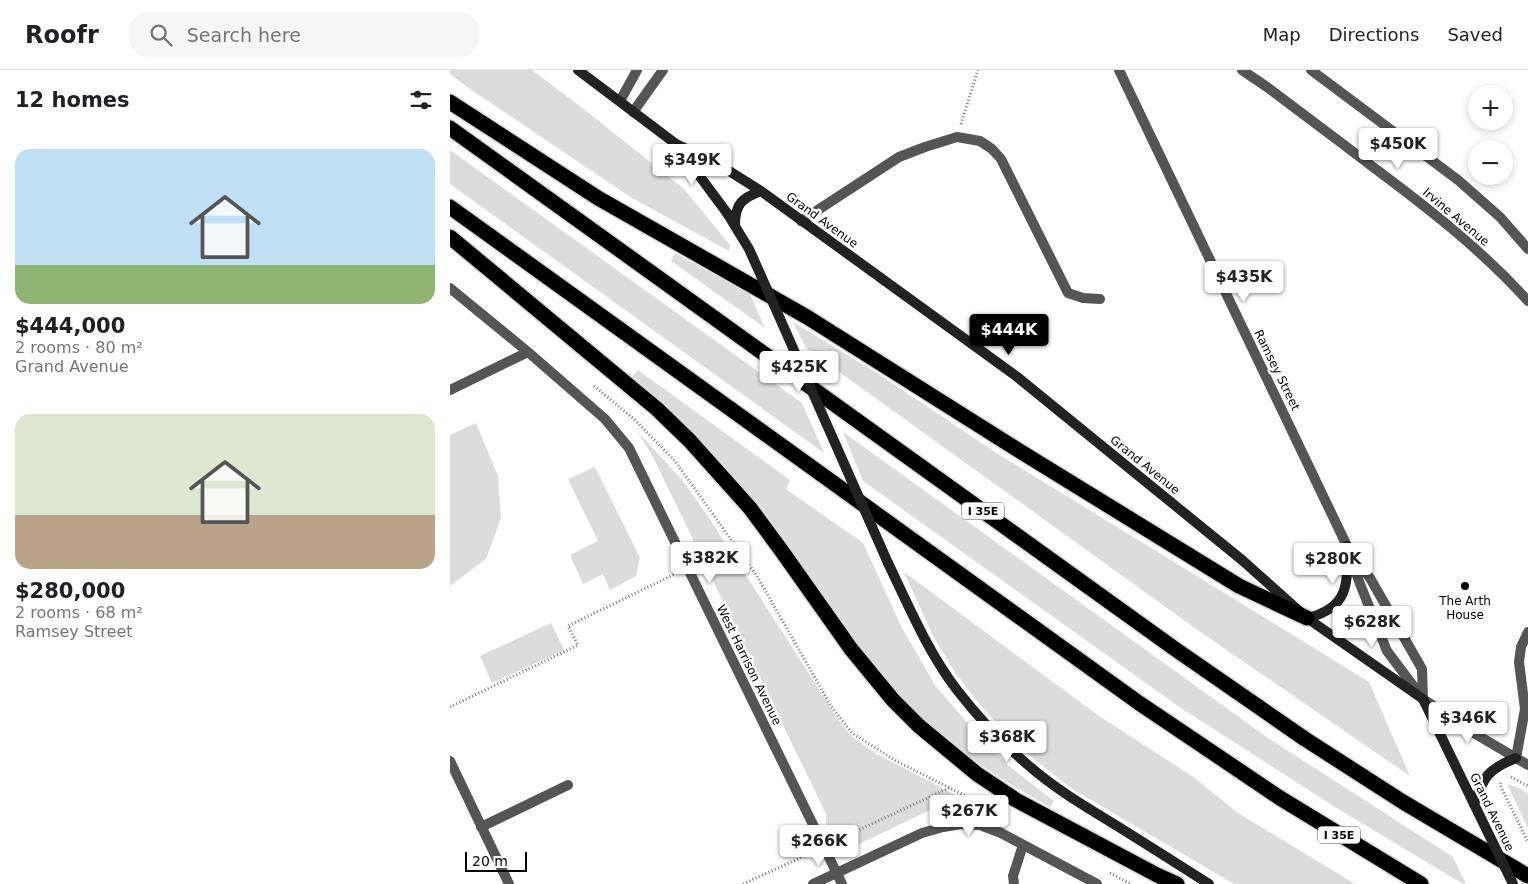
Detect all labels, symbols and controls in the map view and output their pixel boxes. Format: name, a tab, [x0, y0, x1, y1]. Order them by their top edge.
search box	[129, 12, 479, 57]
text: Roofr	[25, 21, 99, 49]
icon: search	[147, 21, 175, 49]
text: Search here	[187, 24, 301, 46]
text: Map	[1263, 24, 1301, 45]
text: Directions	[1329, 24, 1419, 45]
text: Saved	[1447, 24, 1503, 45]
map controls	[1468, 85, 1513, 185]
button: +	[1468, 85, 1513, 130]
icon: filters	[407, 86, 435, 114]
text: 12 homes	[15, 88, 130, 112]
pin: $450K	[1363, 128, 1433, 170]
text: $450K	[1370, 134, 1426, 153]
button: −	[1468, 140, 1513, 185]
pin: $349K	[657, 144, 727, 186]
text: $349K	[664, 150, 720, 169]
icon: home	[180, 182, 270, 272]
street label: Irvine Avenue	[1420, 185, 1492, 249]
street label: Grand Avenue	[783, 189, 861, 251]
pin: $435K	[1209, 260, 1279, 303]
text: $435K	[1216, 267, 1272, 286]
text: $444,000	[15, 314, 125, 338]
pin: $444K	[974, 314, 1044, 356]
text: $444K	[981, 320, 1037, 339]
street label: Ramsey Street	[1251, 327, 1303, 413]
text: 2 rooms · 80 m²	[15, 338, 143, 357]
pin: $425K	[764, 350, 834, 393]
text: Grand Avenue	[15, 357, 129, 376]
text: $425K	[771, 357, 827, 376]
street label: Grand Avenue	[1107, 433, 1183, 497]
icon: home	[180, 447, 270, 537]
road number: I 35E	[962, 502, 1004, 520]
pin: $382K	[675, 542, 745, 584]
pin: $280K	[1298, 542, 1368, 585]
text: $382K	[682, 548, 738, 567]
text: $280K	[1305, 549, 1361, 568]
text: $280,000	[15, 579, 125, 603]
marker: The Arth House	[1459, 580, 1471, 592]
place label: The Arth House	[1438, 594, 1491, 622]
street label: West Harrison Avenue	[714, 602, 784, 728]
text: 2 rooms · 68 m²	[15, 603, 143, 622]
pin: $628K	[1337, 606, 1407, 648]
text: $628K	[1344, 612, 1400, 631]
text: Ramsey Street	[15, 622, 133, 641]
pin: $346K	[1433, 702, 1503, 744]
text: $346K	[1440, 708, 1496, 727]
pin: $368K	[972, 720, 1042, 763]
text: $368K	[979, 727, 1035, 746]
street label: Grand Avenue	[1467, 771, 1517, 853]
pin: $267K	[934, 794, 1004, 837]
text: $267K	[941, 801, 997, 820]
pin: $266K	[784, 824, 854, 867]
road number: I 35E	[1318, 826, 1360, 844]
text: $266K	[791, 831, 847, 850]
scale bar	[465, 849, 528, 872]
text: 20 m	[472, 853, 508, 869]

